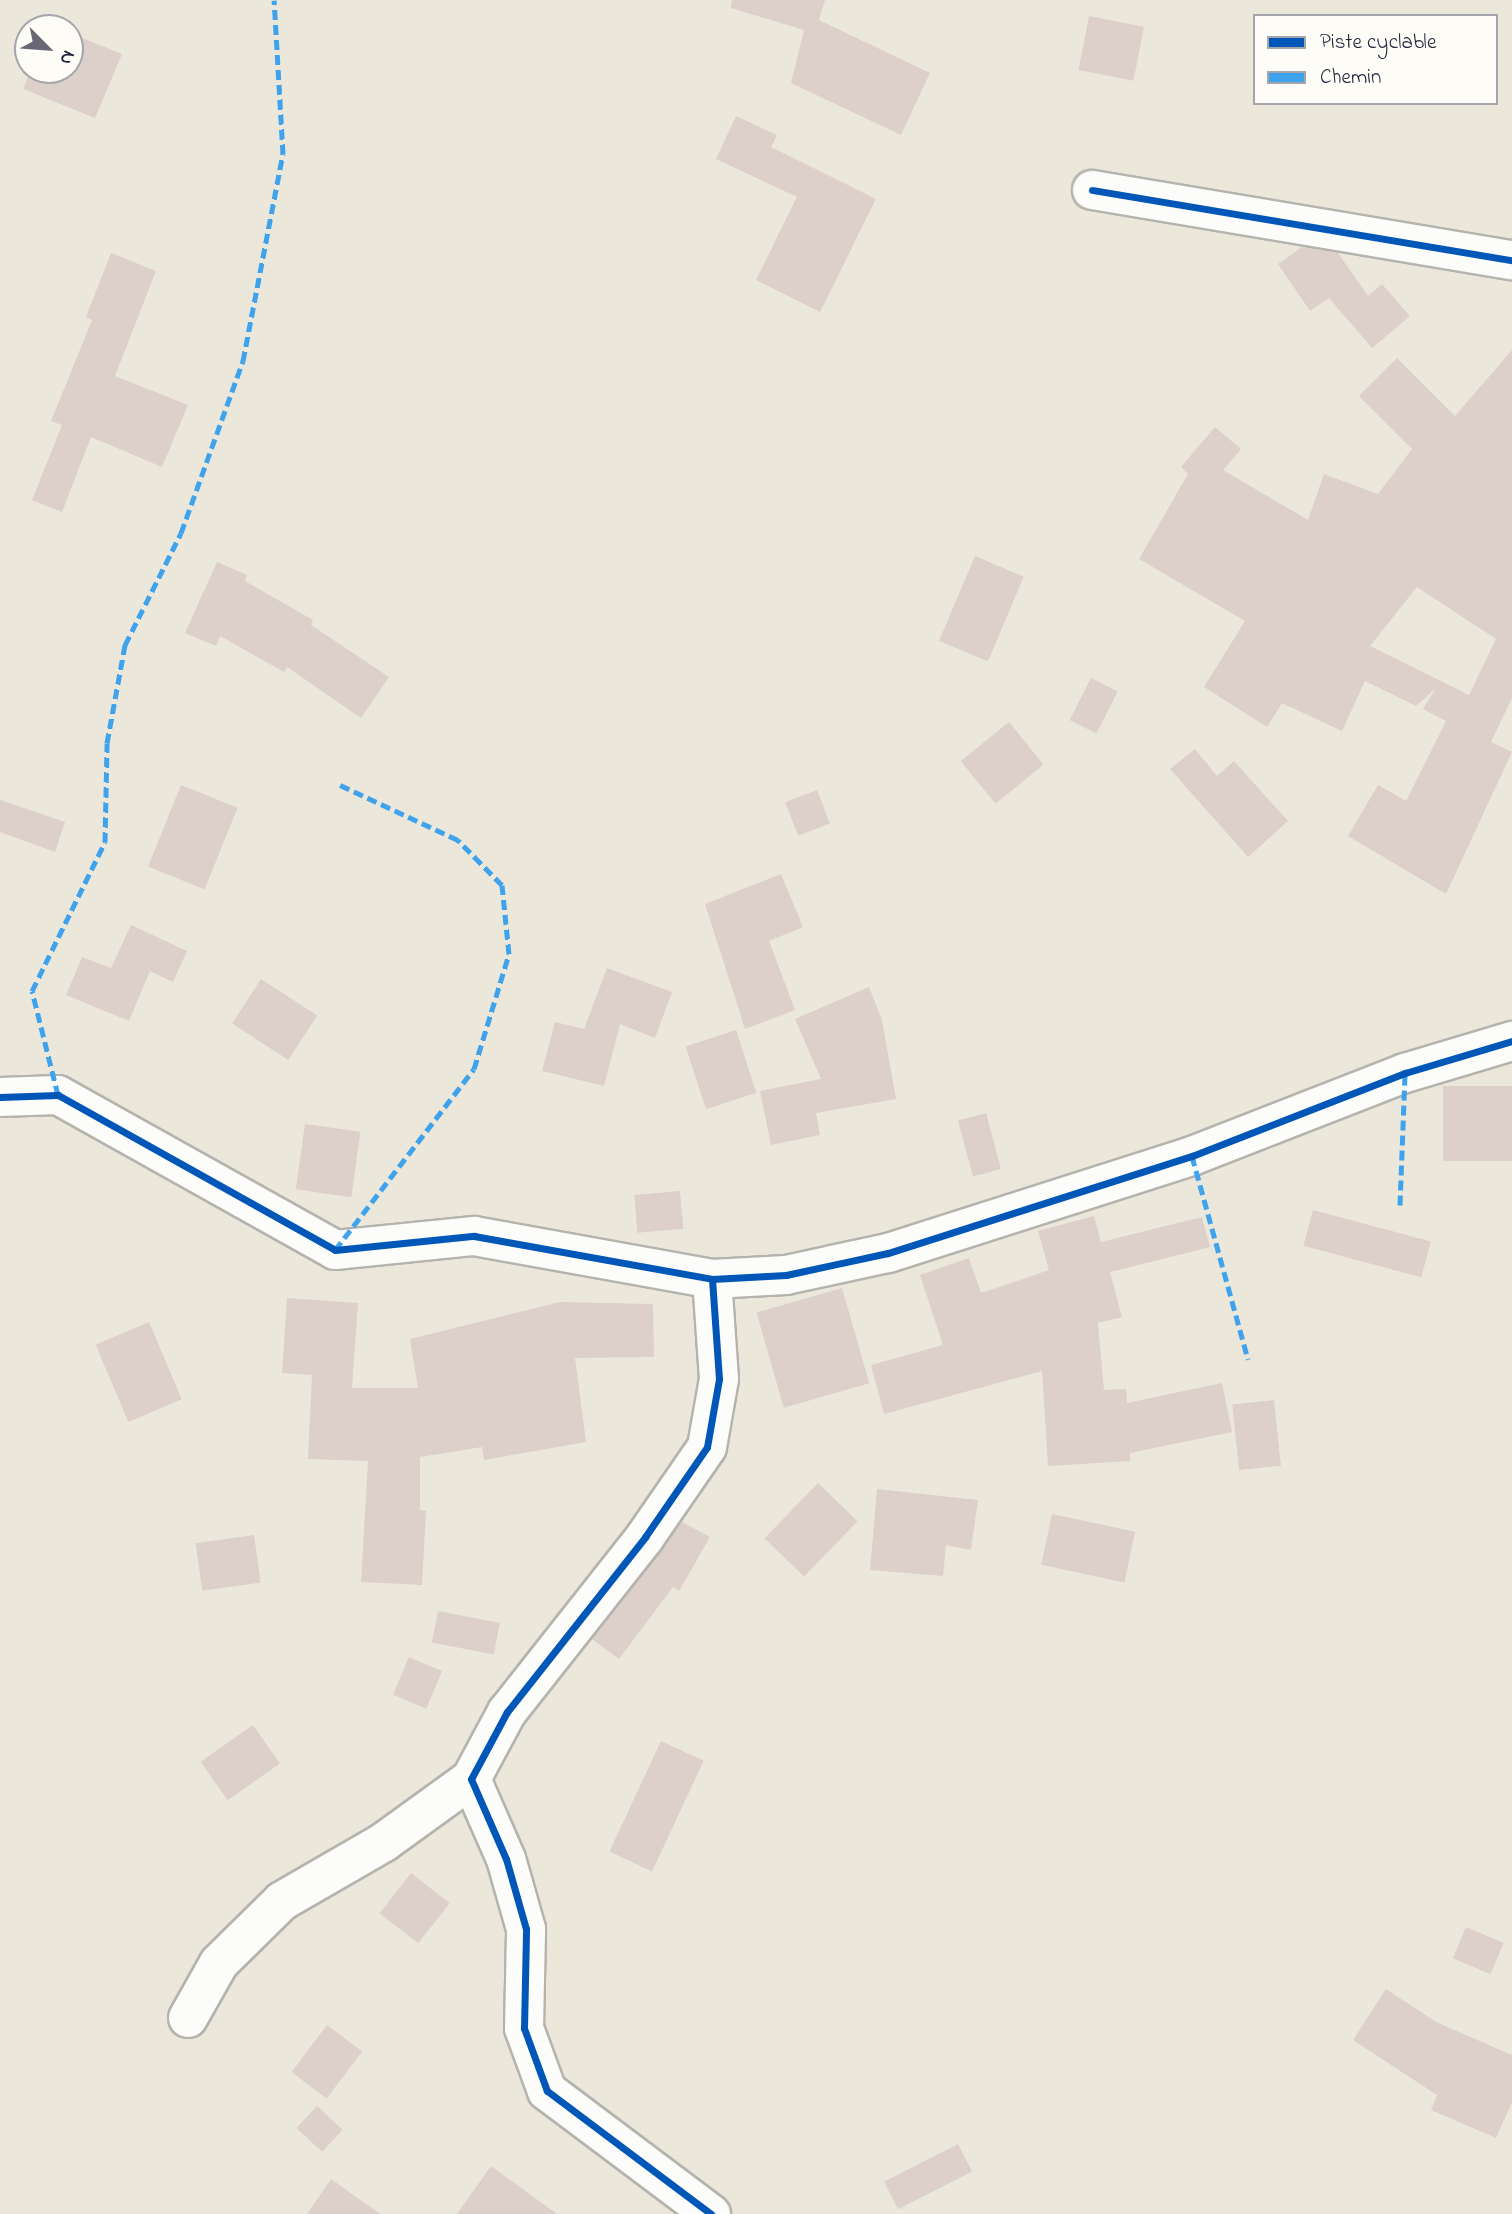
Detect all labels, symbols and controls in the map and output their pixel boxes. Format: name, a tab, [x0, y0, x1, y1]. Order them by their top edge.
north arrow	[14, 14, 84, 84]
legend	[1253, 14, 1498, 105]
text: Piste cyclable	[1320, 28, 1436, 58]
text: N	[52, 46, 82, 69]
text: Chemin	[1320, 63, 1381, 93]

